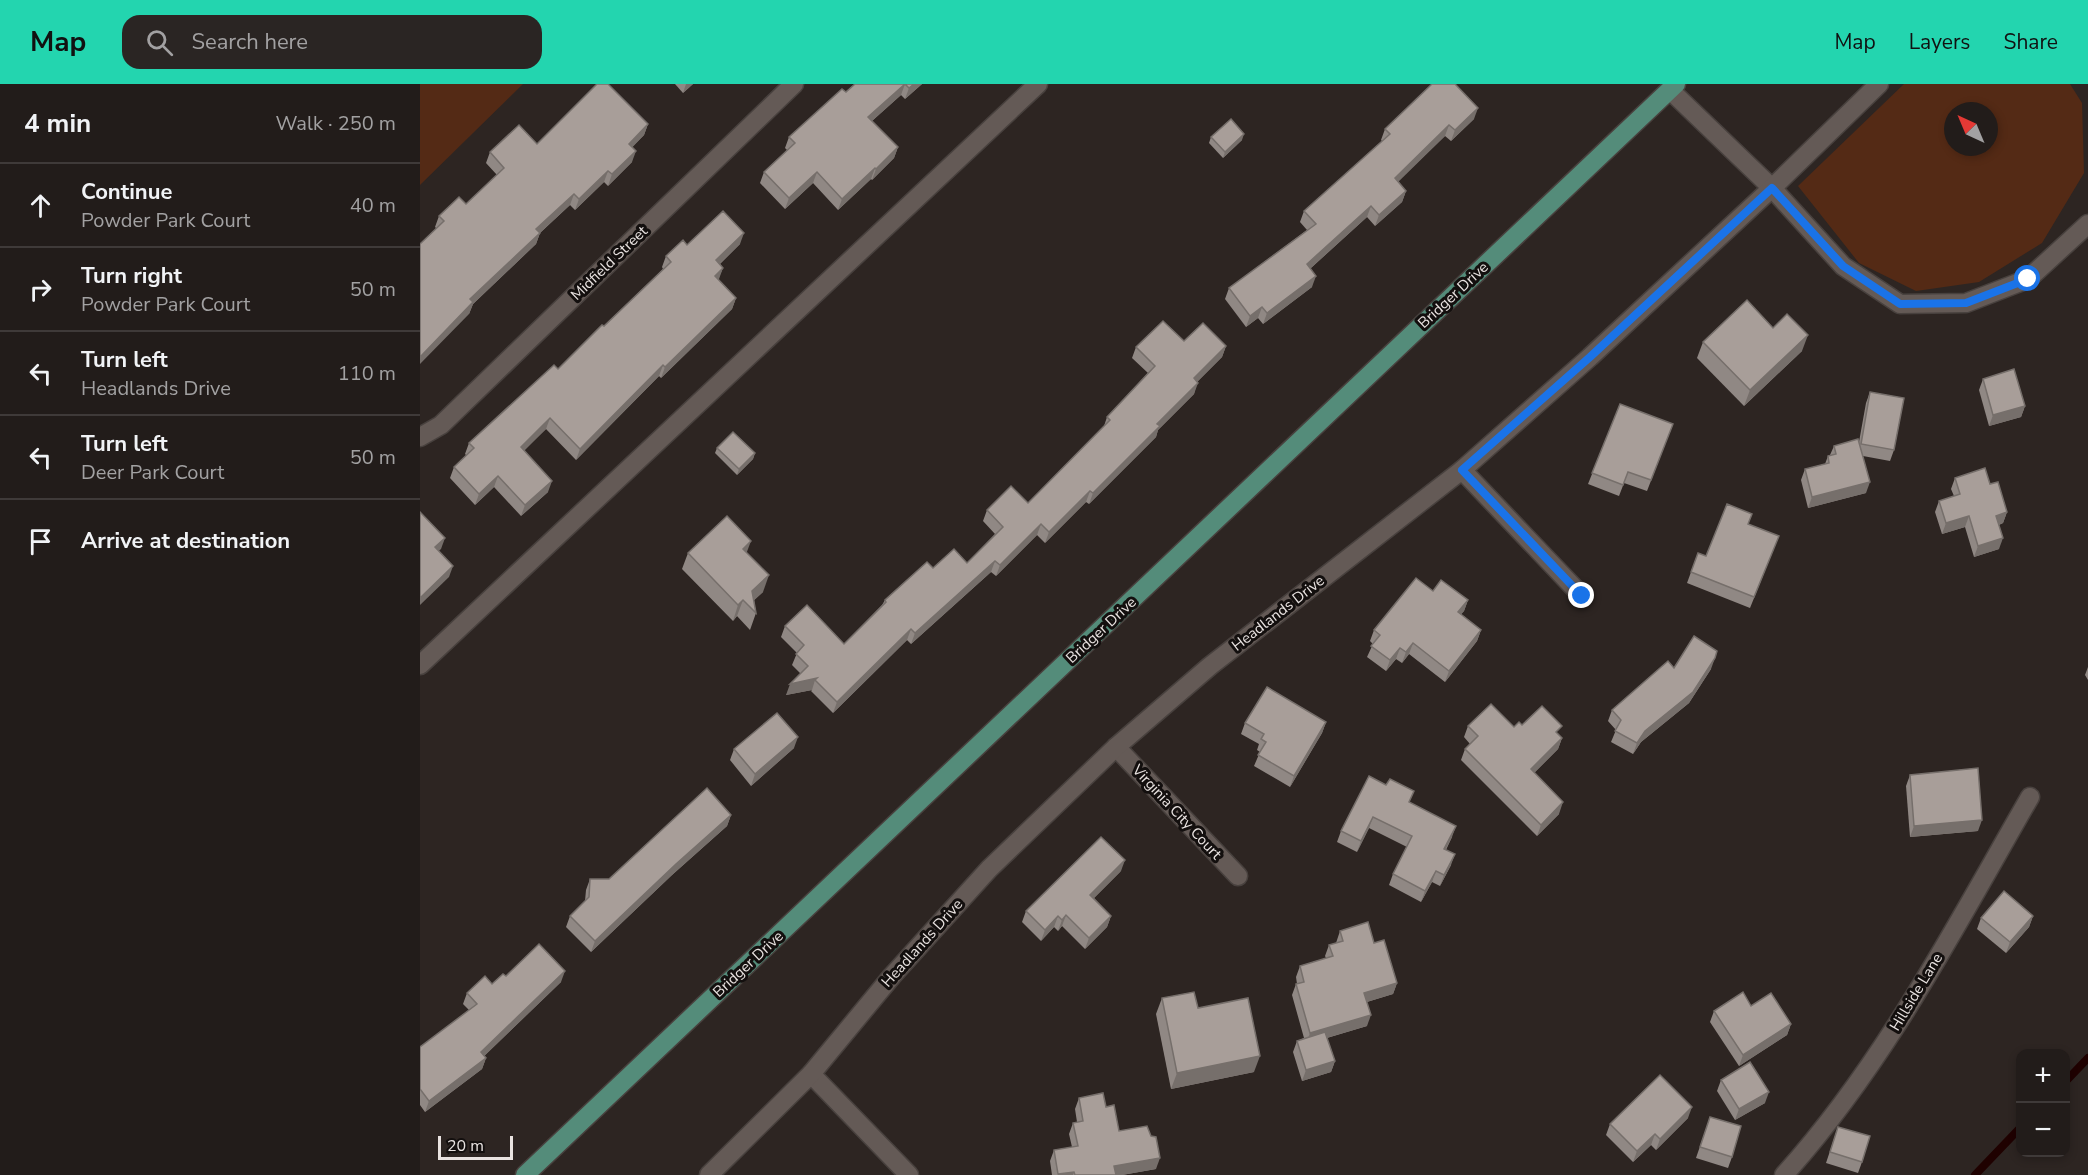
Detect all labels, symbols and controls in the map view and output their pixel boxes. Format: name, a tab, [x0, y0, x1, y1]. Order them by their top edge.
search box	[122, 15, 542, 69]
text: Map	[30, 23, 86, 61]
icon: search	[143, 26, 176, 59]
text: Search here	[191, 27, 308, 57]
text: Map	[1834, 28, 1876, 56]
text: Layers	[1909, 28, 1970, 56]
text: Share	[2003, 28, 2058, 56]
north arrow	[1944, 102, 1998, 156]
text: 4 min	[24, 106, 91, 141]
text: Walk · 250 m	[276, 110, 396, 137]
text: Continue	[81, 177, 172, 207]
icon: ahead	[24, 189, 57, 222]
text: 40 m	[350, 192, 396, 219]
text: Powder Park Court	[81, 207, 250, 234]
street label: Midfield Street	[566, 221, 652, 305]
street label: Bridger Drive	[1414, 257, 1492, 333]
text: Turn right	[81, 261, 182, 291]
route start	[2014, 265, 2040, 291]
icon: right	[24, 273, 57, 306]
text: 50 m	[350, 276, 396, 303]
text: Powder Park Court	[81, 291, 250, 318]
text: Turn left	[81, 345, 168, 375]
icon: left	[24, 357, 57, 390]
text: 110 m	[338, 360, 396, 387]
text: Headlands Drive	[81, 375, 231, 402]
text: Turn left	[81, 429, 168, 459]
icon: left	[24, 441, 57, 474]
text: 50 m	[350, 444, 396, 471]
text: Deer Park Court	[81, 459, 224, 486]
icon: arrive	[24, 525, 57, 558]
text: Arrive at destination	[81, 526, 290, 556]
street label: Headlands Drive	[1228, 571, 1328, 655]
route end	[1568, 582, 1594, 608]
street label: Bridger Drive	[1062, 592, 1140, 668]
street label: Virginia City Court	[1127, 759, 1227, 864]
street label: Headlands Drive	[877, 895, 967, 991]
street label: Bridger Drive	[709, 926, 787, 1002]
street label: Hillside Lane	[1885, 949, 1947, 1035]
map controls	[2016, 1049, 2070, 1157]
button: +	[2016, 1049, 2070, 1103]
button: −	[2016, 1103, 2070, 1157]
scale bar	[438, 1133, 513, 1160]
text: 20 m	[447, 1135, 484, 1157]

